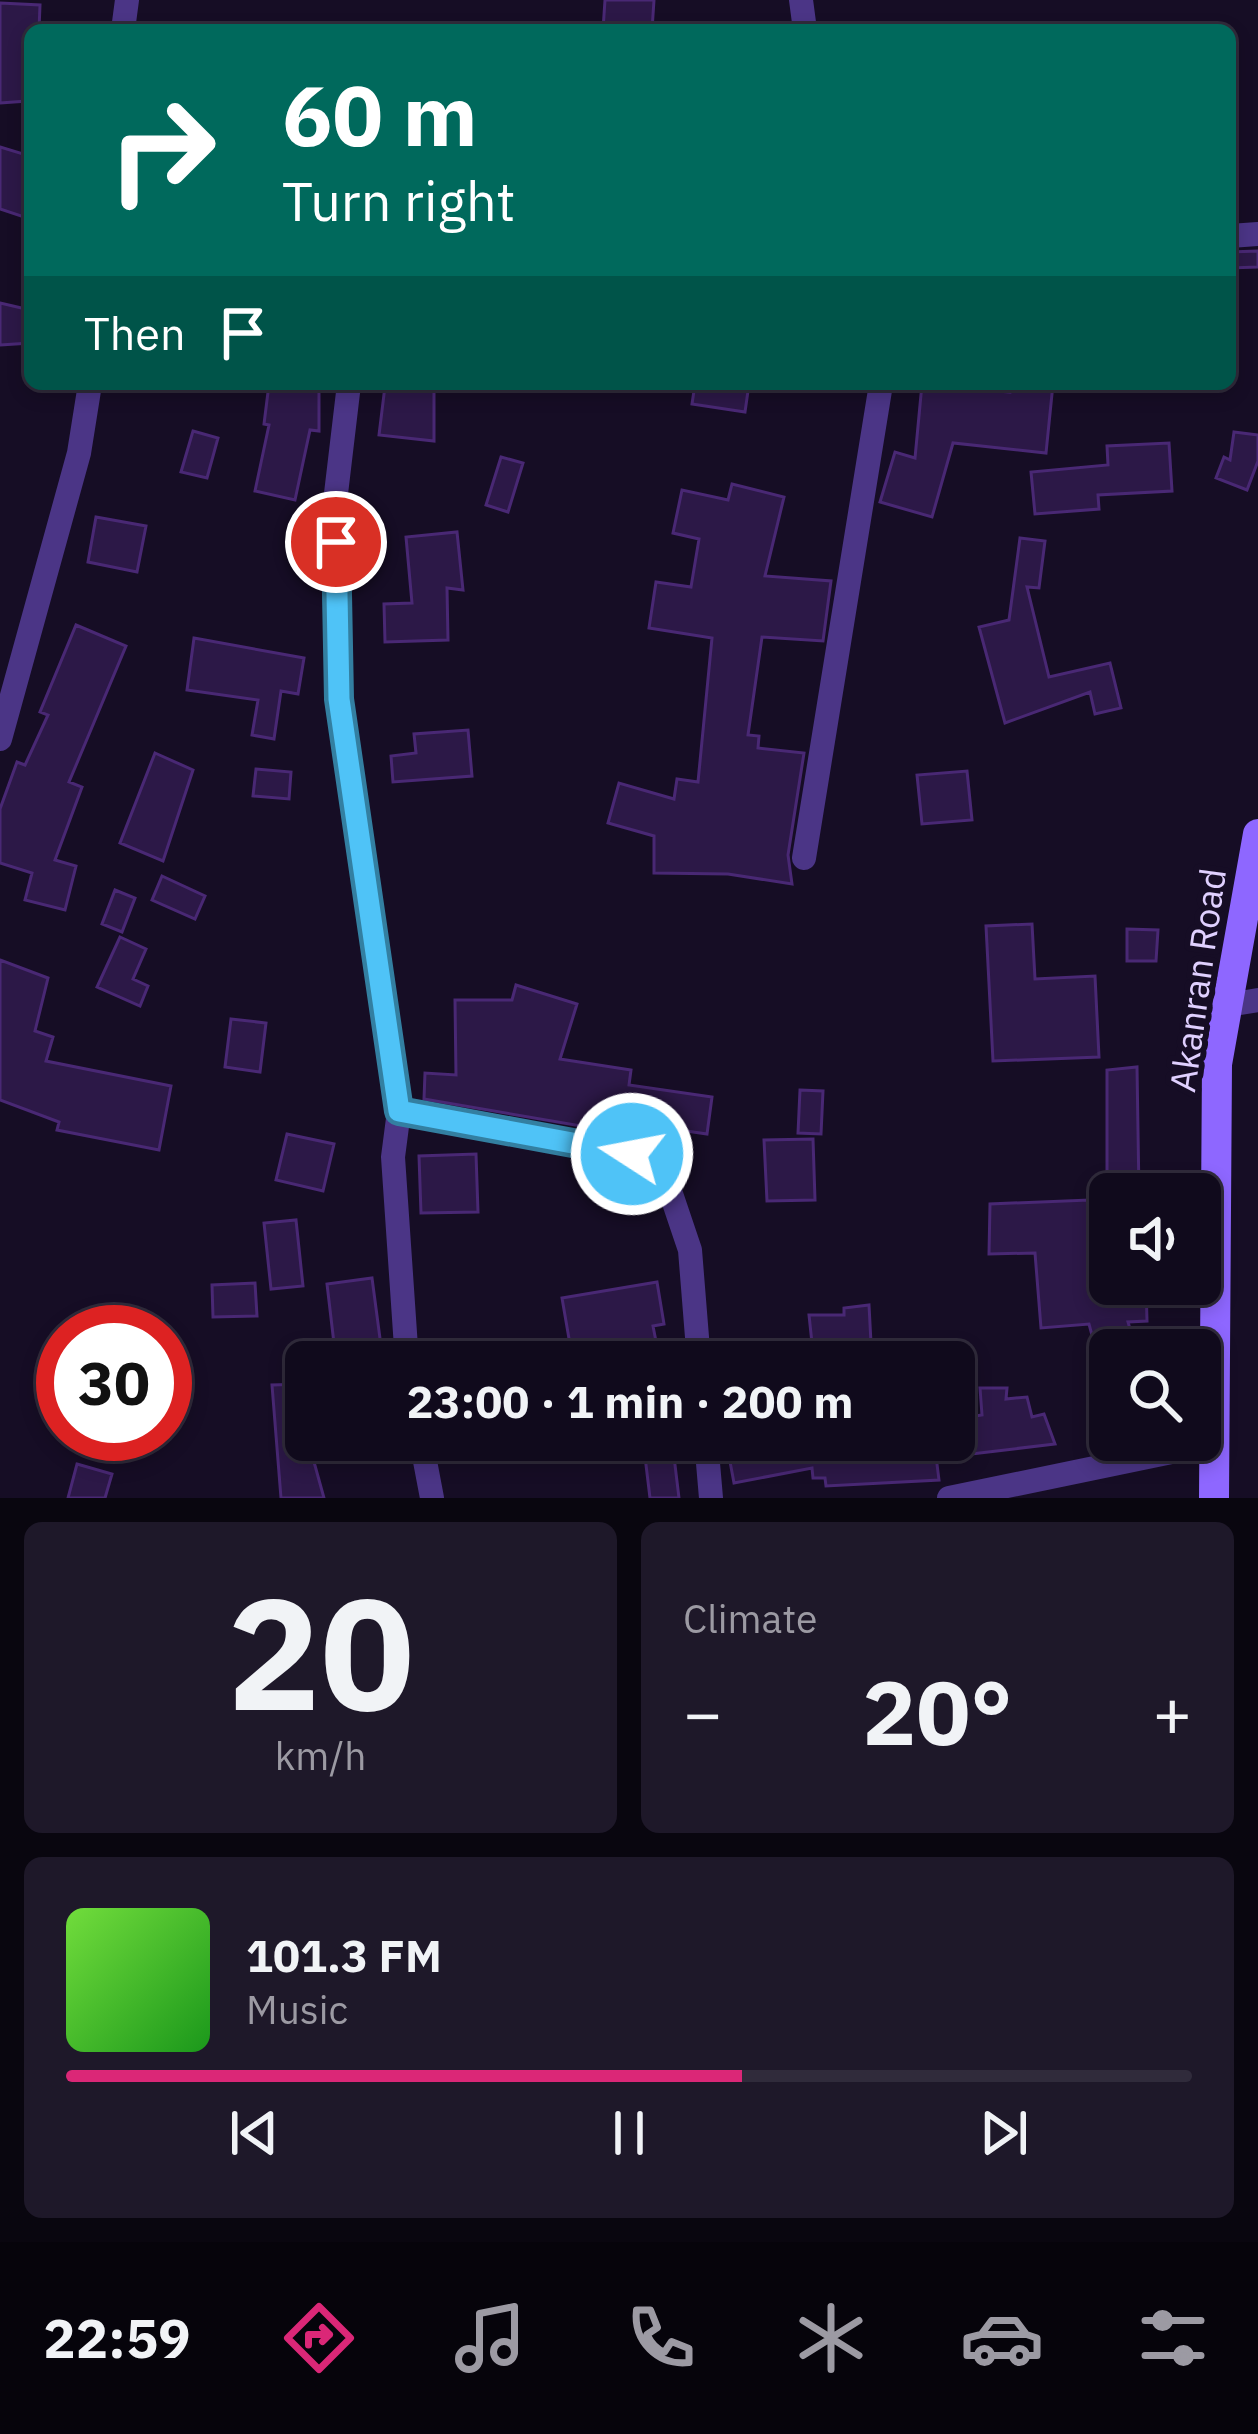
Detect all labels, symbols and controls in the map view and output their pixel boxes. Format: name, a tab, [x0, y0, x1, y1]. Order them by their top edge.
text: 60 m	[282, 60, 478, 169]
icon: right	[84, 72, 240, 228]
text: Turn right	[282, 166, 516, 236]
icon: arrive	[210, 300, 276, 366]
text: Then	[84, 304, 186, 362]
pin	[285, 491, 387, 593]
icon: arrive	[303, 509, 369, 575]
street label: Akanran Road	[1158, 865, 1236, 1095]
position arrow	[569, 1091, 695, 1217]
map controls	[1089, 1173, 1221, 1461]
button: sound	[1089, 1173, 1221, 1305]
speed limit sign: 30	[36, 1305, 192, 1461]
button: search	[1089, 1329, 1221, 1461]
text: 23:00 · 1 min · 200 m	[407, 1372, 853, 1430]
text: 20	[227, 1550, 414, 1753]
text: Climate	[683, 1593, 817, 1644]
text: 20°	[862, 1653, 1013, 1770]
text: −	[683, 1669, 723, 1755]
text: +	[1152, 1669, 1192, 1755]
text: km/h	[275, 1730, 366, 1781]
text: 101.3 FM	[246, 1926, 442, 1984]
text: Music	[246, 1984, 348, 2035]
icon: previous	[221, 2100, 287, 2166]
icon: pause	[596, 2100, 662, 2166]
icon: next	[971, 2100, 1037, 2166]
icon: directions	[277, 2296, 361, 2380]
icon: music	[448, 2296, 532, 2380]
icon: phone	[619, 2296, 703, 2380]
icon: climate	[789, 2296, 873, 2380]
icon: car	[960, 2296, 1044, 2380]
icon: filters	[1131, 2296, 1215, 2380]
text: 22:59	[43, 2303, 191, 2373]

